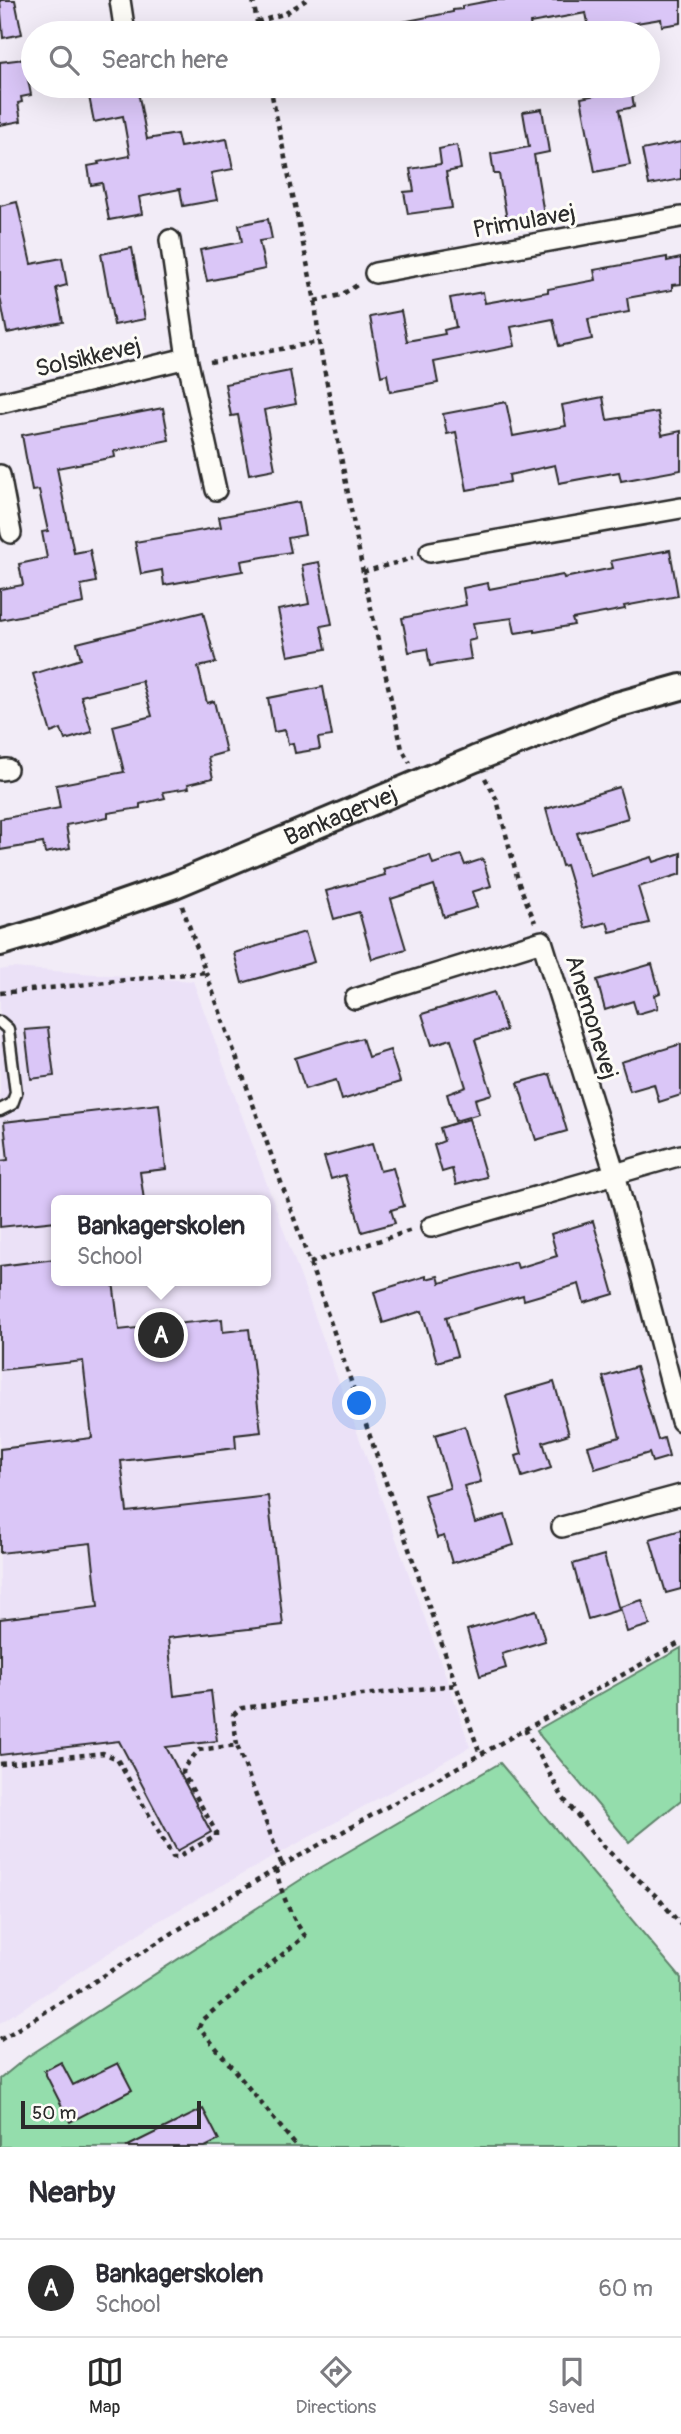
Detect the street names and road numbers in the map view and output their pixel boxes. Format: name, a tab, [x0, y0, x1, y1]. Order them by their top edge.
street label: Primulavej	[471, 198, 578, 245]
street label: Solsikkevej	[32, 331, 144, 384]
street label: Bankagervej	[280, 779, 401, 852]
street label: Anemonevej	[559, 952, 624, 1083]

